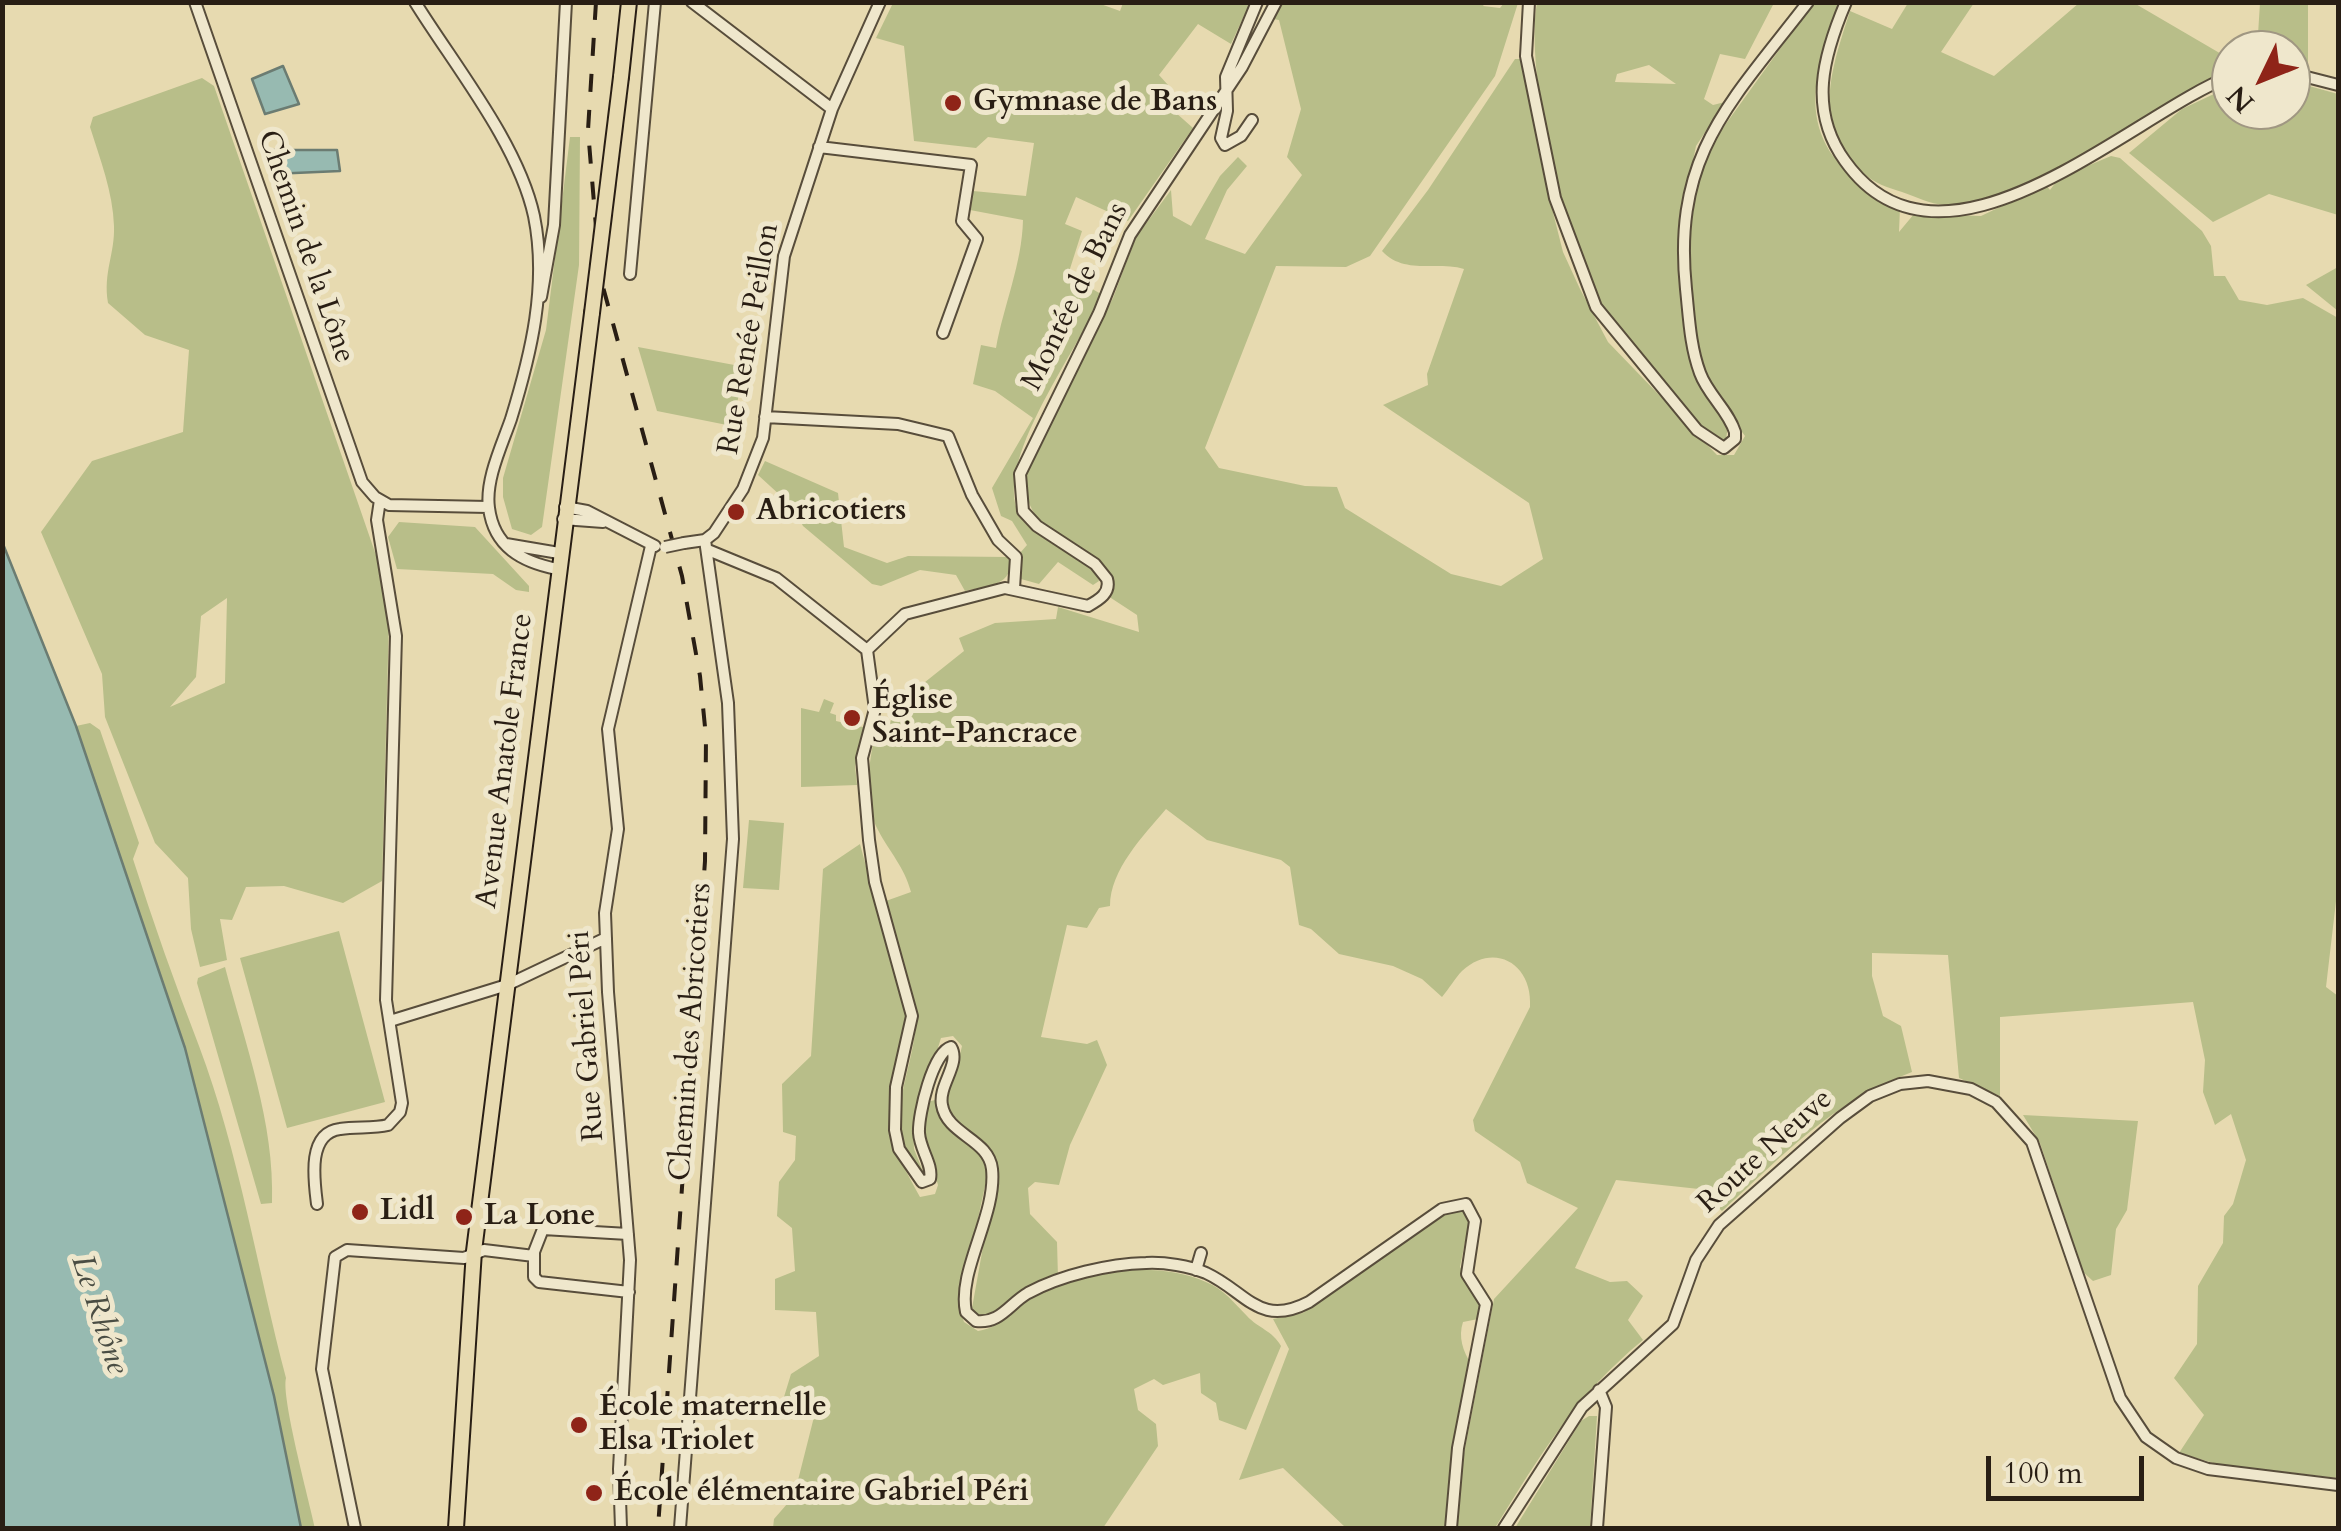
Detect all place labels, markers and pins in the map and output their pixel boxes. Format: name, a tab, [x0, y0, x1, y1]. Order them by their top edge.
place label: Gymnase de Bans	[973, 85, 1217, 121]
marker: Gymnase de Bans	[942, 92, 964, 114]
place label: Abricotiers	[756, 494, 906, 530]
marker: Abricotiers	[725, 501, 747, 523]
place label: Église Saint-Pancrace	[872, 683, 1078, 754]
marker: Église Saint-Pancrace	[841, 707, 863, 729]
place label: Lidl	[380, 1194, 434, 1230]
place label: La Lone	[484, 1199, 595, 1235]
marker: Lidl	[349, 1201, 371, 1223]
marker: La Lone	[453, 1206, 475, 1228]
place label: École maternelle Elsa Triolet	[599, 1390, 827, 1460]
marker: École maternelle Elsa Triolet	[568, 1414, 590, 1436]
place label: École élémentaire Gabriel Péri	[614, 1475, 1029, 1511]
marker: École élémentaire Gabriel Péri	[583, 1482, 605, 1504]

